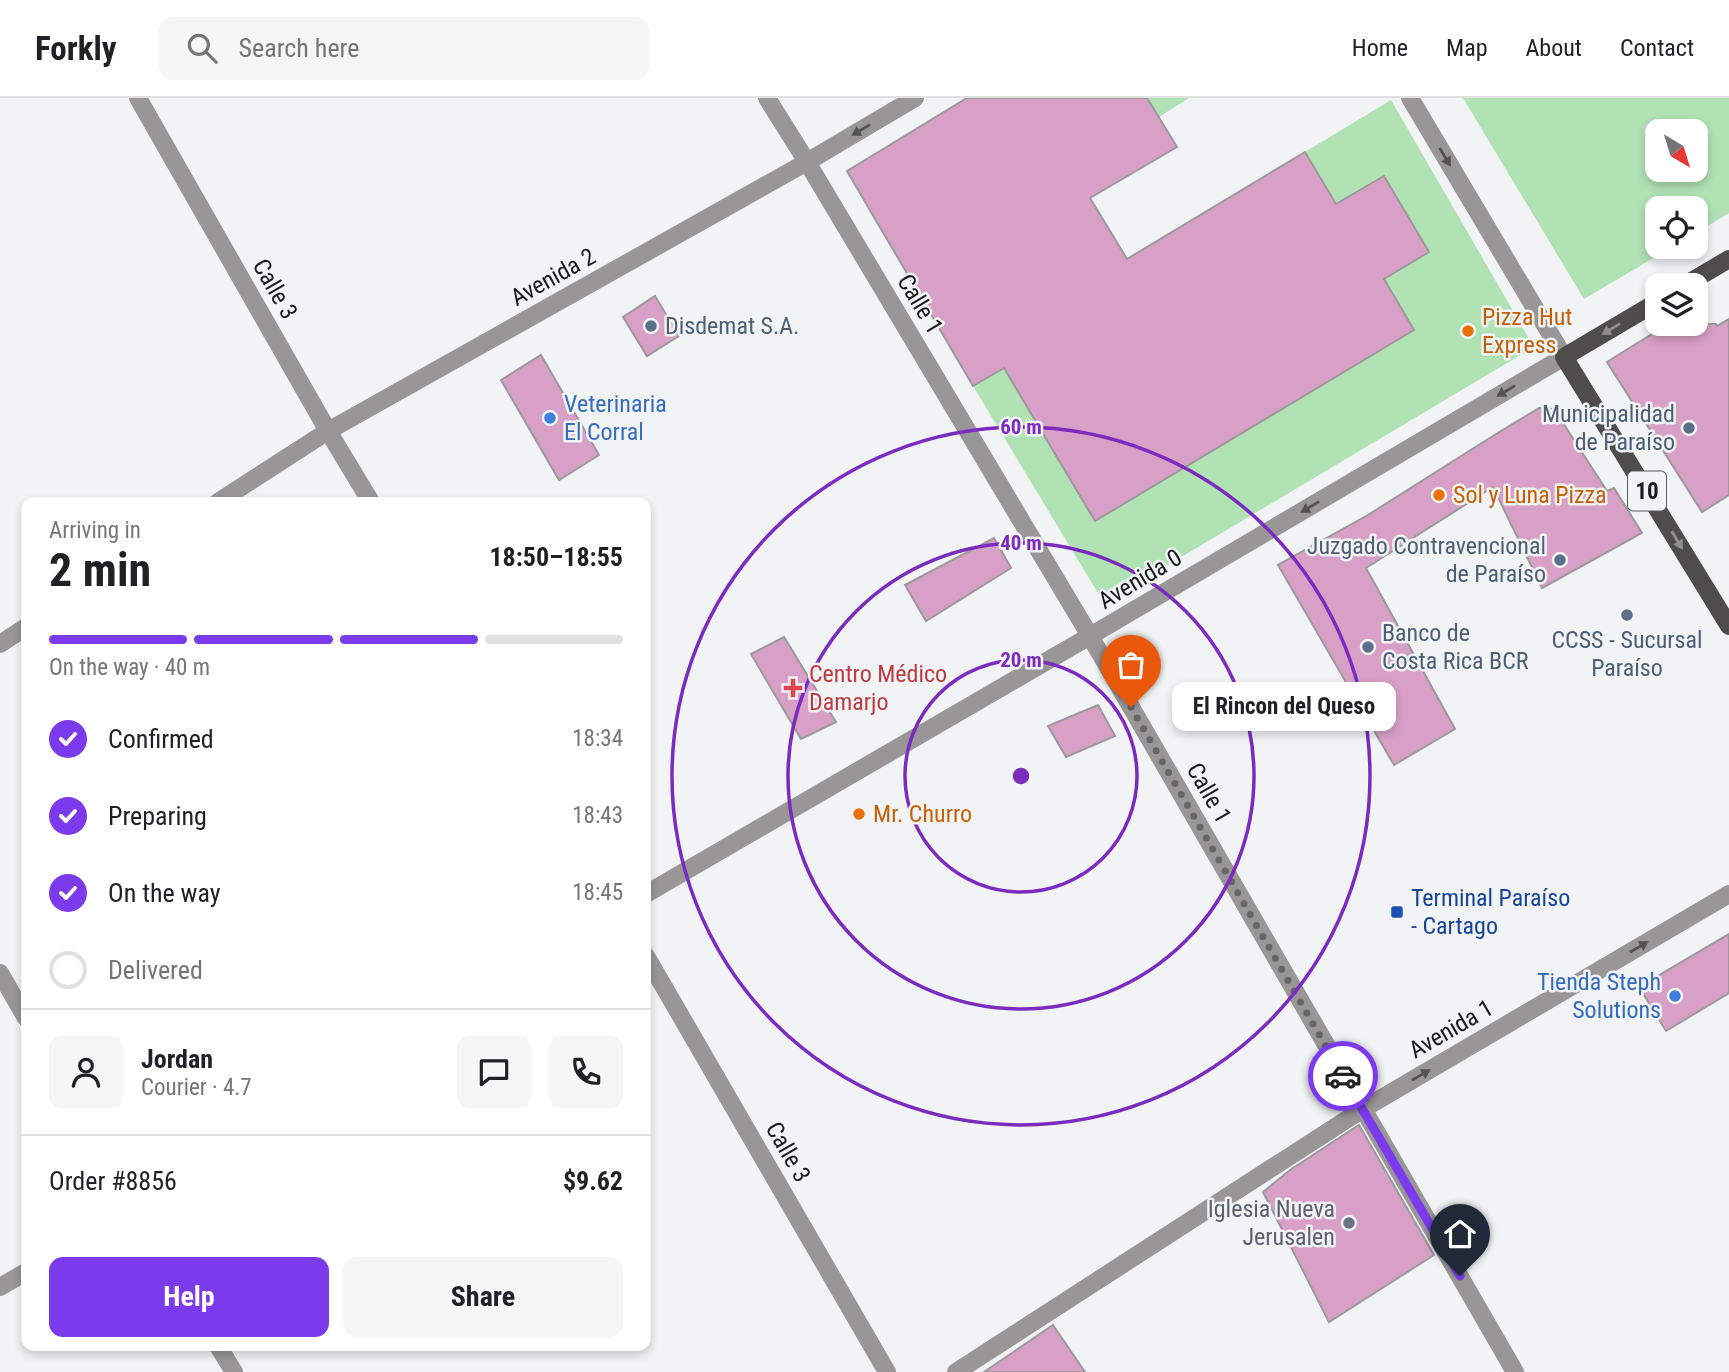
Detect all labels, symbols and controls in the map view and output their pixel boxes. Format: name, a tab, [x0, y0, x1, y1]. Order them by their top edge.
search box	[159, 17, 649, 80]
text: Forkly	[35, 29, 117, 68]
icon: search	[183, 29, 221, 67]
text: Search here	[239, 33, 359, 63]
text: Home	[1352, 34, 1408, 62]
text: Map	[1446, 34, 1488, 62]
text: About	[1526, 34, 1582, 62]
text: Contact	[1620, 34, 1694, 62]
north arrow	[1645, 119, 1708, 182]
map controls	[1645, 119, 1708, 336]
one-way arrow	[851, 124, 870, 136]
one-way arrow	[1439, 147, 1451, 166]
button: locate	[1645, 196, 1708, 259]
street label: Avenida 2	[506, 242, 600, 312]
street label: Calle 3	[247, 254, 303, 324]
street label: Calle 1	[891, 269, 949, 339]
button: layers	[1645, 273, 1708, 336]
place label: Pizza Hut Express	[1482, 303, 1572, 359]
place label: Disdemat S.A.	[665, 312, 799, 340]
marker: Disdemat S.A.	[643, 318, 659, 334]
marker: Pizza Hut Express	[1460, 323, 1476, 339]
one-way arrow	[1601, 323, 1620, 335]
one-way arrow	[1496, 385, 1515, 397]
place label: Veterinaria El Corral	[564, 390, 667, 446]
place label: Municipalidad de Paraíso	[1542, 400, 1675, 456]
marker: Veterinaria El Corral	[542, 410, 558, 426]
text: 60 m	[1000, 415, 1042, 439]
marker: Municipalidad de Paraíso	[1681, 420, 1697, 436]
road number: 10	[1628, 472, 1666, 510]
place label: Sol y Luna Pizza	[1453, 481, 1607, 509]
marker: Sol y Luna Pizza	[1431, 487, 1447, 503]
one-way arrow	[1300, 501, 1319, 513]
text: Arriving in	[49, 517, 141, 544]
text: 40 m	[1000, 531, 1042, 555]
one-way arrow	[1670, 531, 1683, 550]
place label: Juzgado Contravencional de Paraíso	[1307, 532, 1546, 588]
text: 18:50–18:55	[489, 542, 623, 572]
text: 2 min	[49, 543, 151, 597]
street label: Avenida 0	[1093, 543, 1187, 615]
marker: Juzgado Contravencional de Paraíso	[1552, 552, 1568, 568]
marker: CCSS - Sucursal Paraíso	[1619, 607, 1635, 623]
place label: Banco de Costa Rica BCR	[1382, 619, 1529, 675]
place label: CCSS - Sucursal Paraíso	[1551, 626, 1703, 682]
pin	[1101, 635, 1161, 707]
marker: Banco de Costa Rica BCR	[1360, 639, 1376, 655]
icon: bag	[1112, 646, 1150, 684]
text: 20 m	[1000, 648, 1042, 672]
text: On the way · 40 m	[49, 654, 210, 681]
place label: Centro Médico Damarjo	[809, 660, 947, 716]
marker: Centro Médico Damarjo	[783, 678, 803, 698]
callout: El Rincon del Queso	[1173, 682, 1397, 732]
text: El Rincon del Queso	[1193, 693, 1375, 720]
icon: check	[49, 720, 87, 758]
text: Confirmed	[108, 724, 214, 754]
text: 18:34	[572, 725, 623, 752]
street label: Calle 1	[1181, 758, 1237, 828]
centre of rings	[1009, 764, 1033, 788]
icon: check	[49, 797, 87, 835]
place label: Mr. Churro	[873, 800, 972, 828]
text: Preparing	[108, 801, 207, 831]
text: 18:43	[572, 802, 623, 829]
marker: Mr. Churro	[851, 806, 867, 822]
icon: check	[49, 874, 87, 912]
text: On the way	[108, 878, 221, 908]
text: 18:45	[572, 879, 623, 906]
place label: Terminal Paraíso - Cartago	[1411, 884, 1570, 940]
marker: Terminal Paraíso - Cartago	[1389, 904, 1405, 920]
one-way arrow	[1629, 941, 1648, 953]
text: Delivered	[108, 955, 203, 985]
place label: Tienda Steph Solutions	[1537, 968, 1661, 1024]
marker: Tienda Steph Solutions	[1667, 988, 1683, 1004]
street label: Avenida 1	[1404, 994, 1498, 1064]
button: person	[49, 1035, 123, 1109]
button: chat	[457, 1035, 531, 1109]
button: phone	[549, 1035, 623, 1109]
courier	[1308, 1041, 1378, 1111]
text: Jordan	[141, 1044, 213, 1074]
icon: car	[1324, 1057, 1362, 1095]
one-way arrow	[1412, 1069, 1431, 1081]
text: Courier · 4.7	[141, 1074, 252, 1101]
street label: Calle 3	[760, 1117, 816, 1187]
text: Order #8856	[49, 1166, 177, 1196]
text: $9.62	[563, 1166, 623, 1196]
place label: Iglesia Nueva Jerusalen	[1208, 1195, 1335, 1251]
pin	[1430, 1204, 1490, 1276]
marker: Iglesia Nueva Jerusalen	[1341, 1215, 1357, 1231]
icon: home	[1441, 1215, 1479, 1253]
button: Help	[49, 1257, 329, 1337]
button: Share	[343, 1257, 623, 1337]

